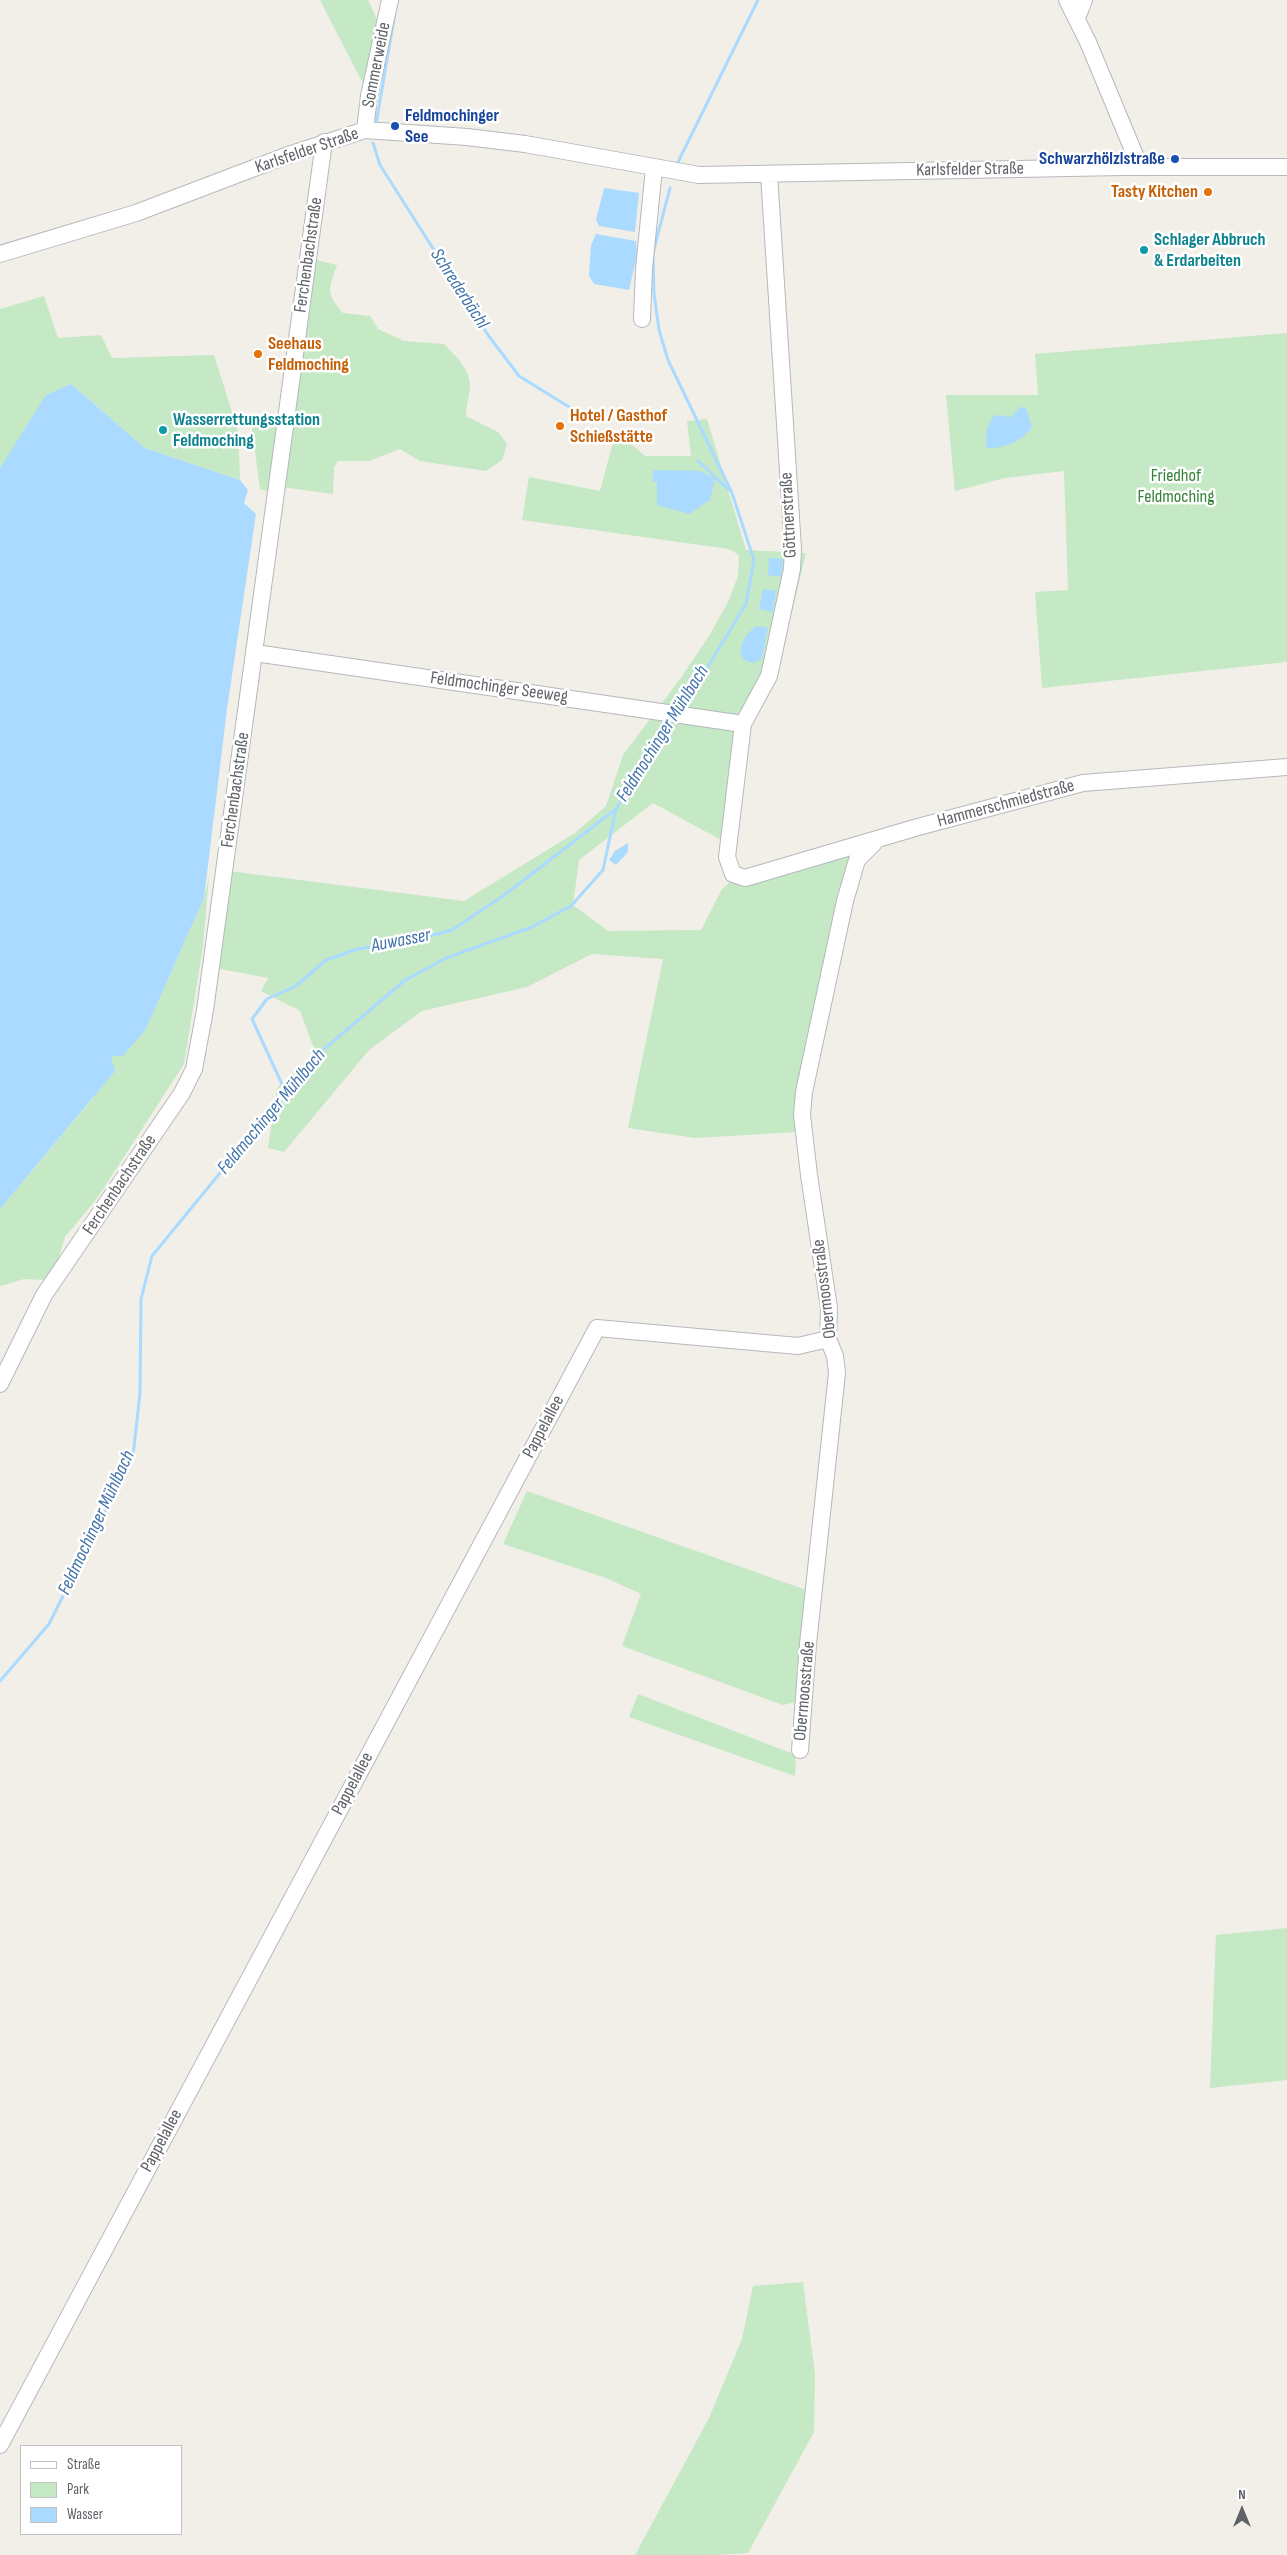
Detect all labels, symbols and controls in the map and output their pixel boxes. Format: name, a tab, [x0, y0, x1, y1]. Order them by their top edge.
street label: Sommerweide	[358, 21, 396, 109]
place label: Feldmochinger See	[405, 105, 499, 148]
marker: Feldmochinger See	[389, 120, 401, 132]
street label: Karlsfelder Straße	[252, 123, 362, 179]
place label: Schwarzhölzlstraße	[1039, 148, 1165, 170]
marker: Schwarzhölzlstraße	[1169, 153, 1181, 165]
street label: Karlsfelder Straße	[916, 158, 1024, 182]
place label: Tasty Kitchen	[1111, 181, 1198, 203]
marker: Tasty Kitchen	[1202, 186, 1214, 198]
street label: Ferchenbachstraße	[290, 196, 328, 314]
place label: Schlager Abbruch & Erdarbeiten	[1154, 229, 1266, 272]
marker: Schlager Abbruch & Erdarbeiten	[1138, 244, 1150, 256]
water label: Schrederbächl	[425, 245, 493, 333]
place label: Seehaus Feldmoching	[268, 333, 349, 376]
marker: Seehaus Feldmoching	[252, 348, 264, 360]
place label: Hotel / Gasthof Schießstätte	[570, 405, 667, 448]
place label: Wasserrettungsstation Feldmoching	[173, 409, 320, 452]
marker: Hotel / Gasthof Schießstätte	[554, 420, 566, 432]
marker: Wasserrettungsstation Feldmoching	[157, 424, 169, 436]
park label: Friedhof Feldmoching	[1138, 465, 1214, 508]
street label: Göttnerstraße	[776, 472, 802, 558]
water label: Feldmochinger Mühlbach	[612, 662, 714, 806]
street label: Feldmochinger Seeweg	[429, 668, 569, 708]
street label: Ferchenbachstraße	[217, 731, 255, 849]
street label: Hammerschmiedstraße	[935, 775, 1077, 833]
water label: Auwasser	[369, 924, 433, 958]
water label: Feldmochinger Mühlbach	[213, 1045, 331, 1179]
street label: Ferchenbachstraße	[79, 1131, 161, 1239]
street label: Obermoosstraße	[808, 1238, 842, 1340]
street label: Pappelallee	[519, 1392, 569, 1462]
water label: Feldmochinger Mühlbach	[54, 1447, 140, 1599]
street label: Obermoosstraße	[790, 1640, 820, 1742]
street label: Pappelallee	[328, 1749, 378, 1819]
street label: Pappelallee	[137, 2106, 187, 2176]
legend	[20, 2445, 182, 2535]
text: Straße	[67, 2455, 100, 2474]
text: Park	[67, 2480, 89, 2499]
north arrow	[1217, 2485, 1267, 2535]
text: N	[1238, 2486, 1246, 2503]
text: Wasser	[67, 2505, 103, 2524]

